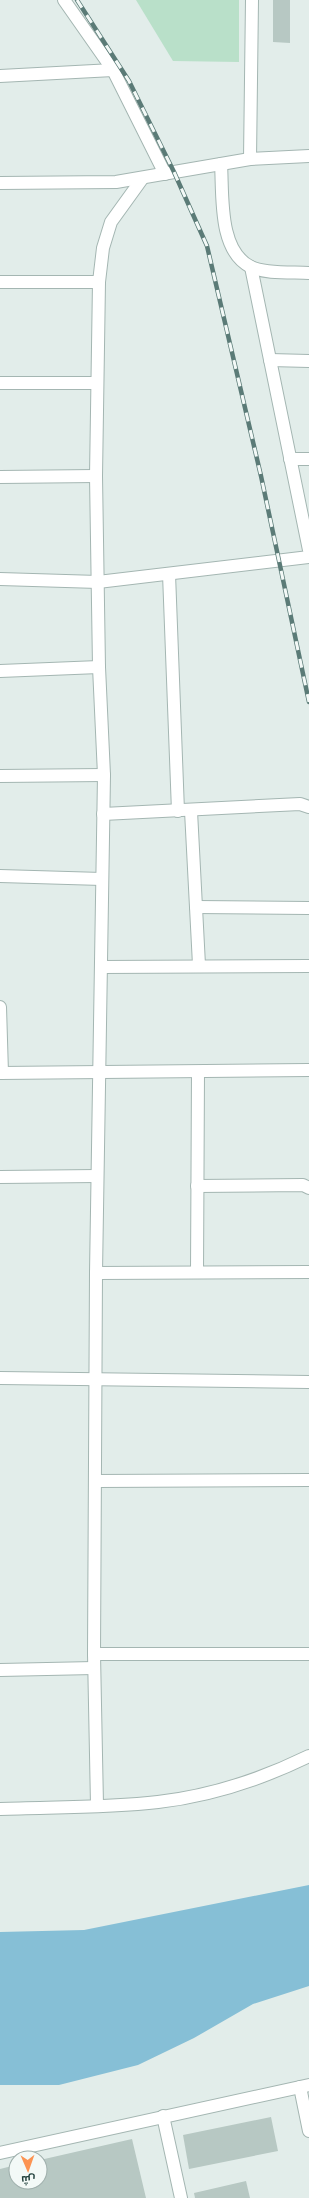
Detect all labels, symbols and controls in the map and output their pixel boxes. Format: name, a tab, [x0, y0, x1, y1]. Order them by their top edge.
north arrow	[8, 2150, 48, 2190]
text: ش	[21, 2173, 36, 2186]

